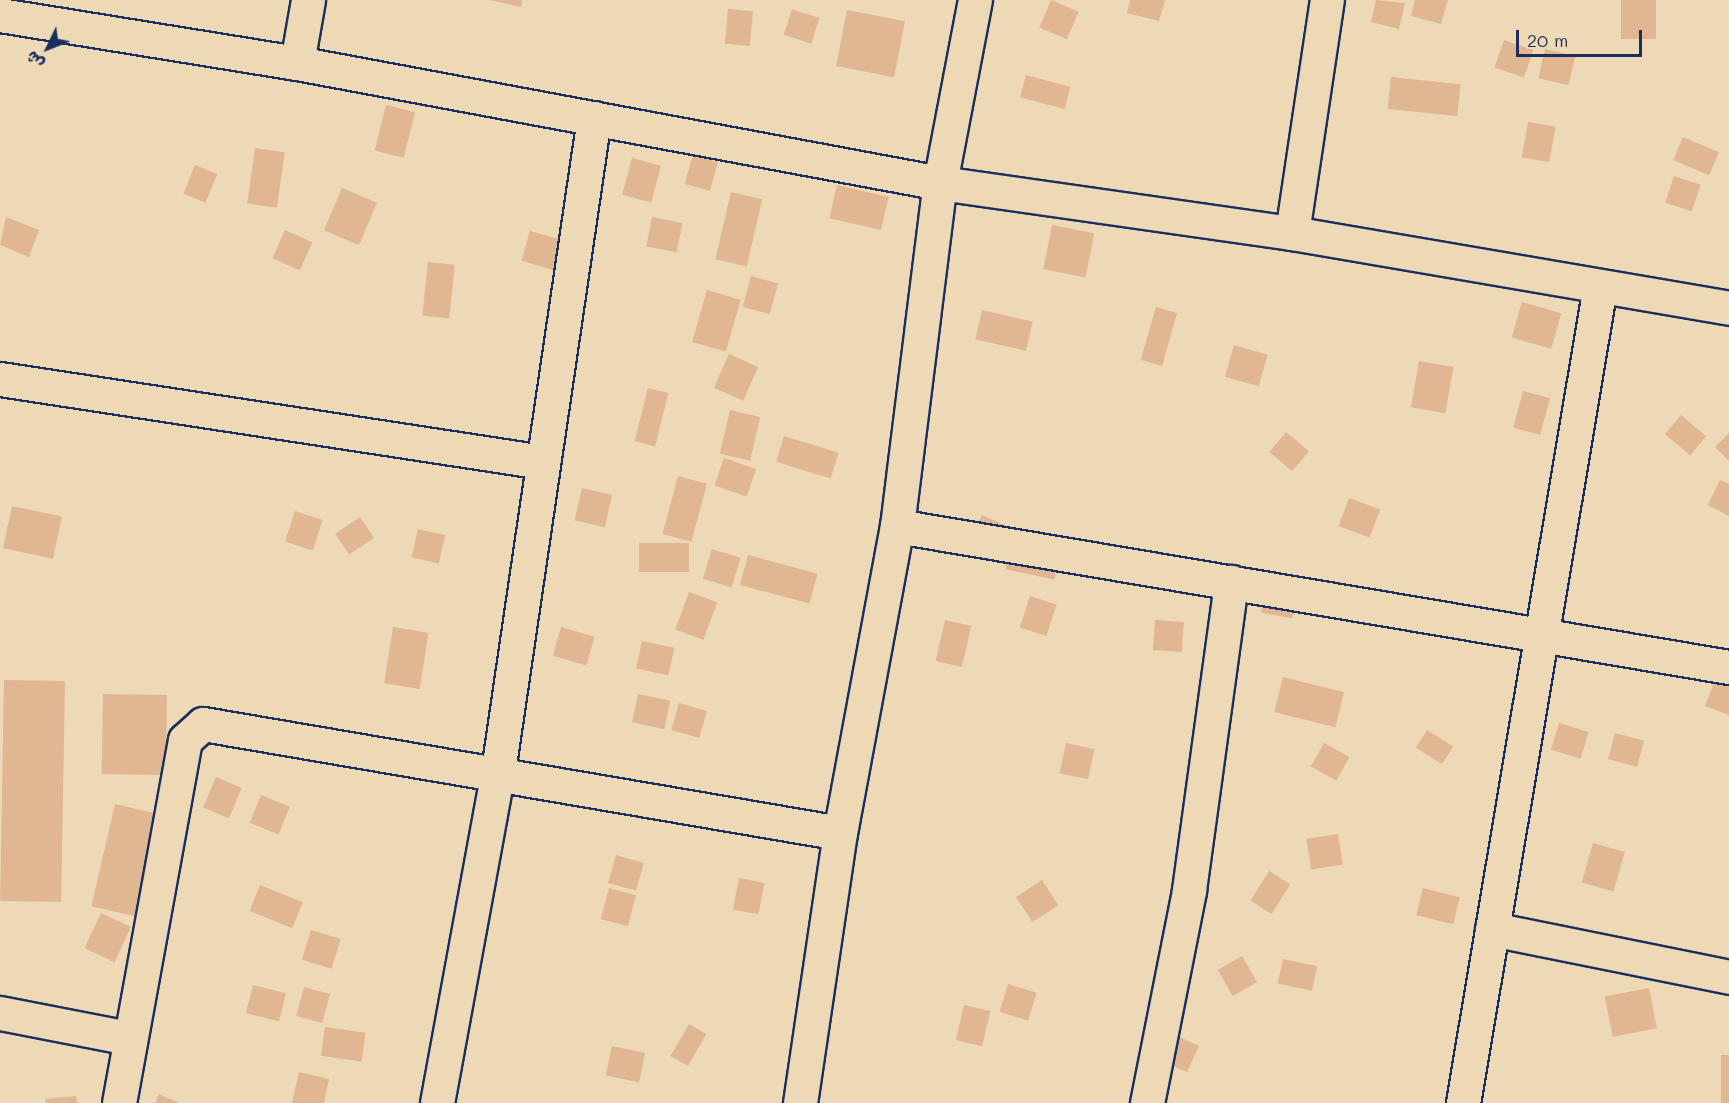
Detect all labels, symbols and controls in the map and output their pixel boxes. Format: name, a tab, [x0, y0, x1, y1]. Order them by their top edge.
north arrow	[18, 18, 78, 78]
scale bar	[1519, 18, 1645, 56]
text: 20 m	[1527, 28, 1568, 52]
text: ش	[21, 47, 48, 74]

